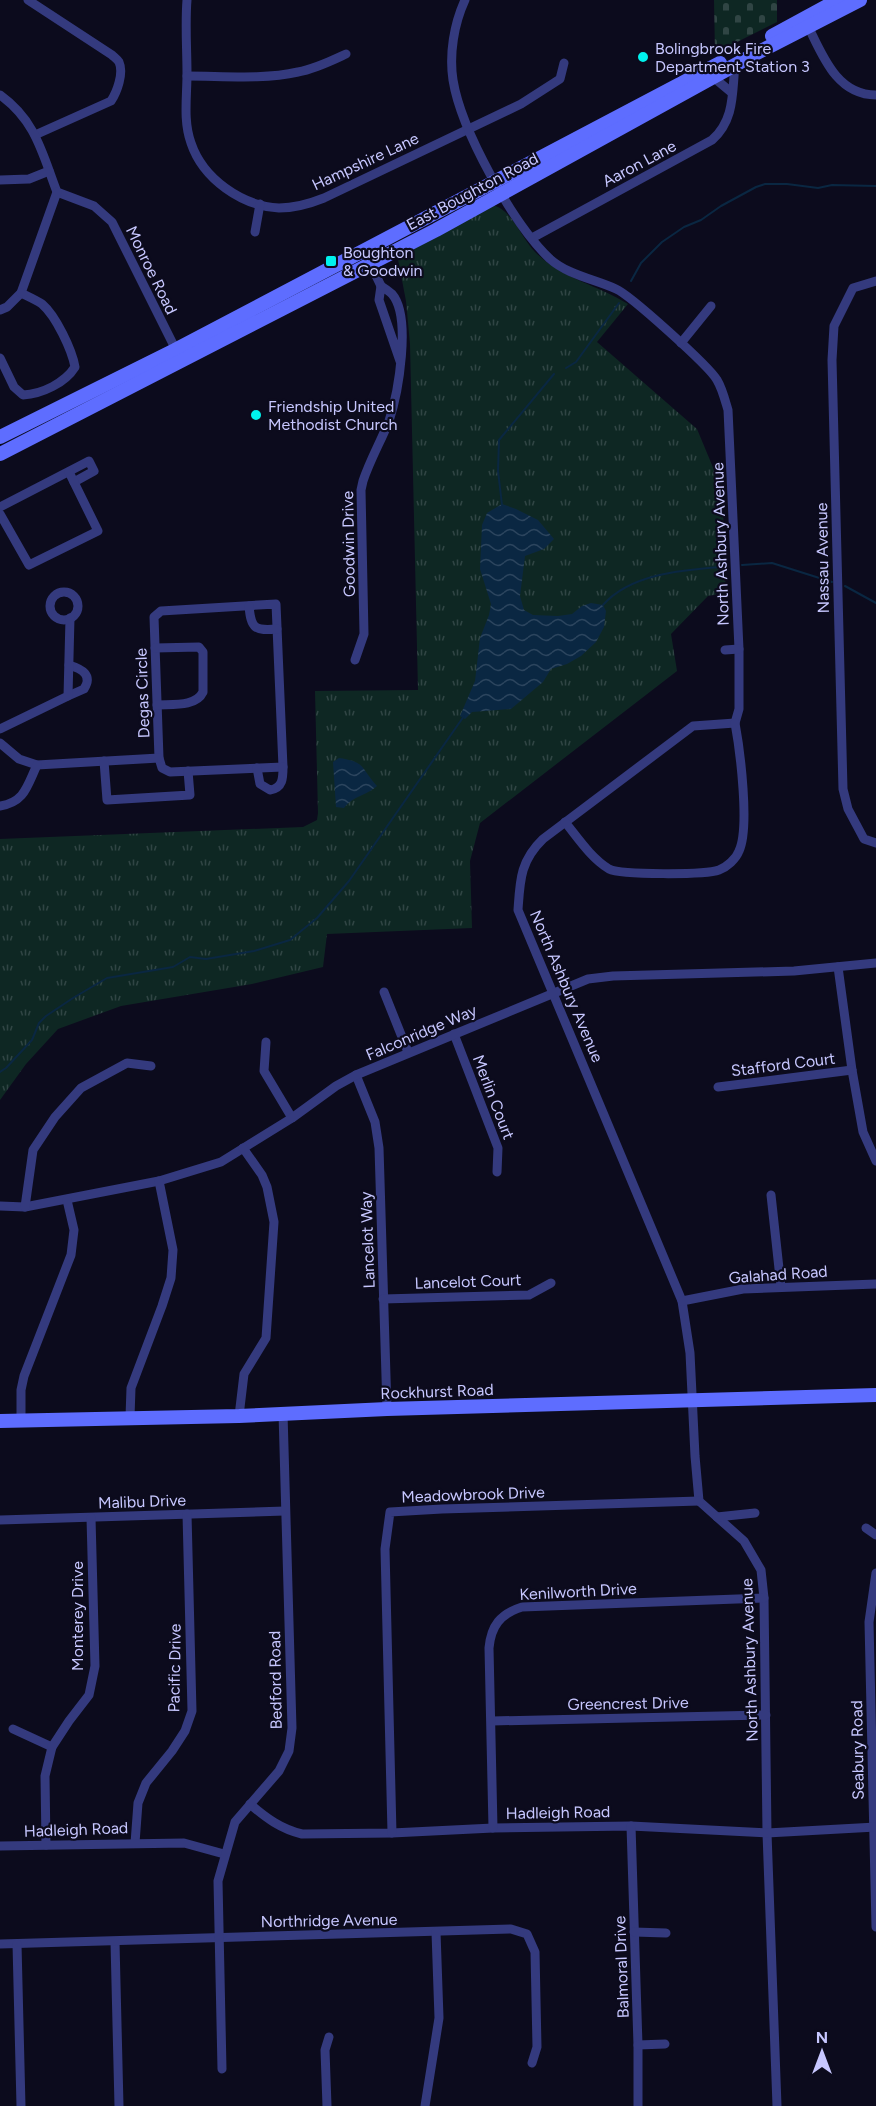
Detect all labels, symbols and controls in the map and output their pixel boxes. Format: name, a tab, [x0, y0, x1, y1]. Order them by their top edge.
place label: Bolingbrook Fire Department Station 3	[655, 39, 810, 76]
marker: Bolingbrook Fire Department Station 3	[636, 50, 650, 64]
street label: Hampshire Lane	[309, 128, 422, 194]
street label: Aaron Lane	[599, 136, 680, 191]
street label: East Boughton Road	[403, 149, 541, 234]
street label: Monroe Road	[122, 223, 181, 318]
place label: Boughton & Goodwin	[343, 243, 423, 280]
marker: Boughton & Goodwin	[324, 254, 338, 268]
place label: Friendship United Methodist Church	[268, 397, 398, 434]
marker: Friendship United Methodist Church	[249, 408, 263, 422]
street label: North Ashbury Avenue	[708, 462, 733, 626]
street label: Goodwin Drive	[338, 490, 359, 597]
street label: Nassau Avenue	[812, 502, 833, 613]
street label: Degas Circle	[131, 647, 154, 738]
street label: North Ashbury Avenue	[526, 907, 607, 1065]
street label: Falconridge Way	[363, 1000, 480, 1064]
street label: Stafford Court	[730, 1049, 836, 1080]
street label: Merlin Court	[469, 1052, 518, 1142]
street label: Lancelot Way	[356, 1191, 379, 1289]
street label: Galahad Road	[728, 1262, 828, 1287]
street label: Lancelot Court	[414, 1270, 522, 1293]
street label: Rockhurst Road	[380, 1380, 494, 1403]
street label: Meadowbrook Drive	[401, 1482, 545, 1506]
street label: Malibu Drive	[98, 1490, 187, 1513]
street label: Monterey Drive	[68, 1561, 87, 1671]
street label: North Ashbury Avenue	[737, 1578, 762, 1742]
street label: Kenilworth Drive	[519, 1579, 637, 1604]
street label: Pacific Drive	[164, 1623, 185, 1713]
street label: Bedford Road	[265, 1631, 286, 1729]
street label: Greencrest Drive	[567, 1693, 689, 1714]
street label: Seabury Road	[847, 1700, 868, 1800]
street label: Hadleigh Road	[506, 1802, 610, 1823]
street label: Hadleigh Road	[23, 1818, 129, 1841]
street label: Northridge Avenue	[260, 1910, 398, 1931]
street label: Balmoral Drive	[610, 1915, 633, 2018]
north arrow	[792, 2022, 852, 2082]
text: N	[816, 2028, 828, 2047]

